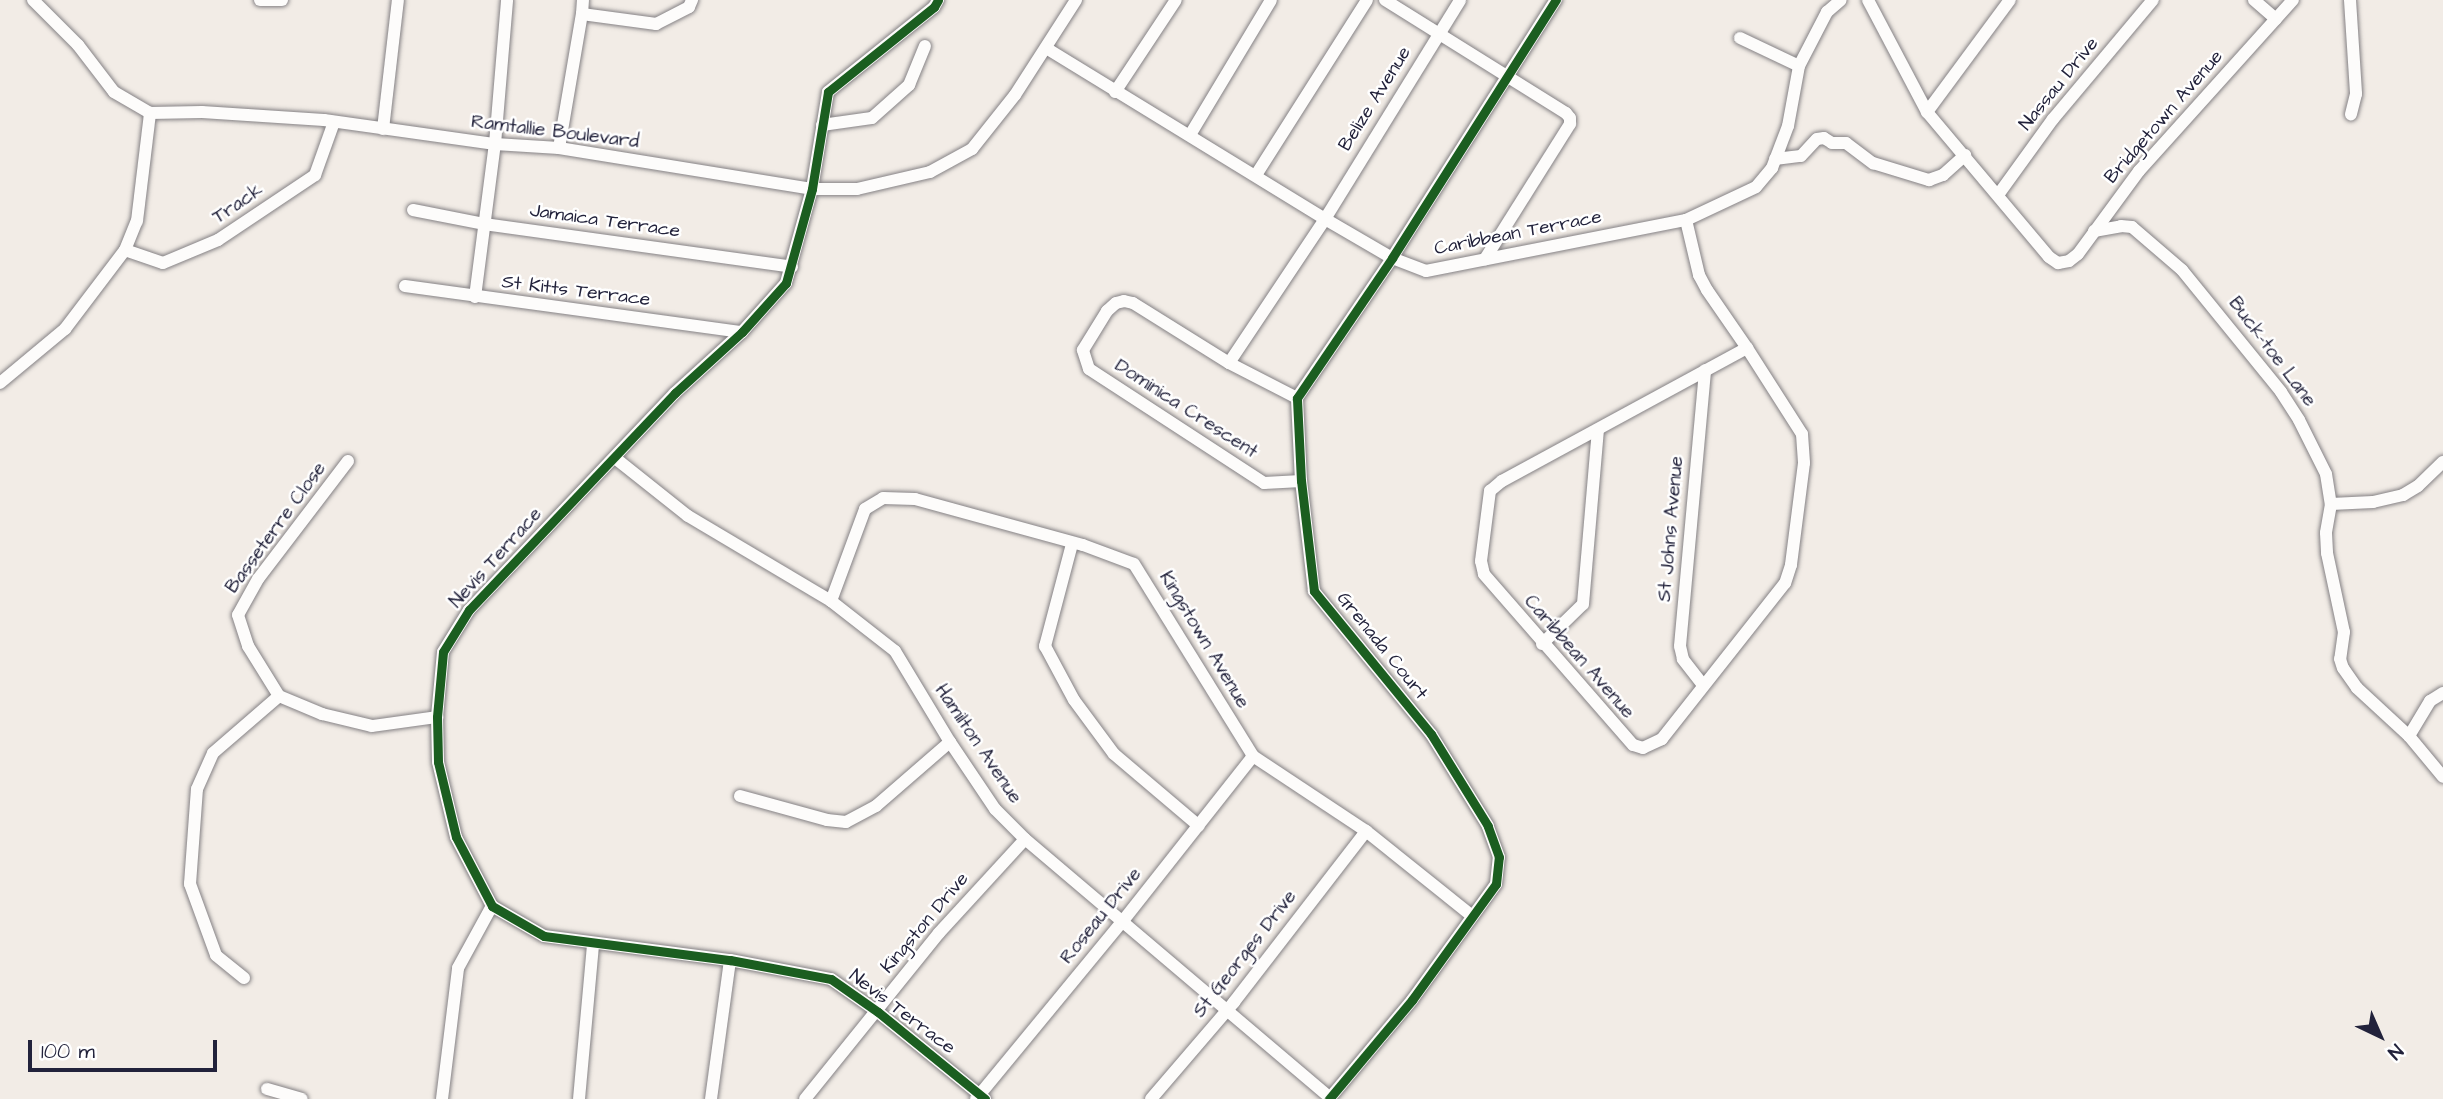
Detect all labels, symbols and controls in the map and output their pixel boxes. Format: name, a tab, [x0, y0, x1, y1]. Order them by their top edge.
street label: Nassau Drive	[2014, 33, 2104, 135]
street label: Belize Avenue	[1334, 43, 1416, 155]
street label: Bridgetown Avenue	[2100, 46, 2228, 188]
street label: Ramtallie Boulevard	[470, 110, 640, 154]
street label: Track	[209, 179, 267, 229]
street label: Jamaica Terrace	[528, 199, 682, 243]
street label: Caribbean Terrace	[1432, 206, 1604, 260]
street label: St Kitts Terrace	[500, 271, 652, 311]
street label: Buck-toe Lane	[2223, 293, 2321, 411]
street label: Dominica Crescent	[1110, 354, 1262, 464]
street label: St Johns Avenue	[1653, 455, 1689, 603]
street label: Basseterre Close	[221, 458, 331, 598]
street label: Nevis Terrace	[445, 503, 547, 613]
street label: Kingstown Avenue	[1154, 567, 1254, 713]
street label: Grenada Court	[1332, 588, 1432, 704]
street label: Caribbean Avenue	[1519, 590, 1639, 724]
street label: Hamilton Avenue	[930, 680, 1026, 808]
street label: Roseau Drive	[1055, 863, 1147, 969]
street label: Kingston Drive	[876, 868, 974, 978]
street label: St Georges Drive	[1188, 886, 1302, 1022]
street label: Nevis Terrace	[844, 965, 960, 1059]
north arrow	[2345, 1001, 2415, 1071]
scale bar	[32, 1026, 220, 1070]
text: 100 m	[41, 1037, 95, 1066]
text: N	[2381, 1038, 2409, 1065]

